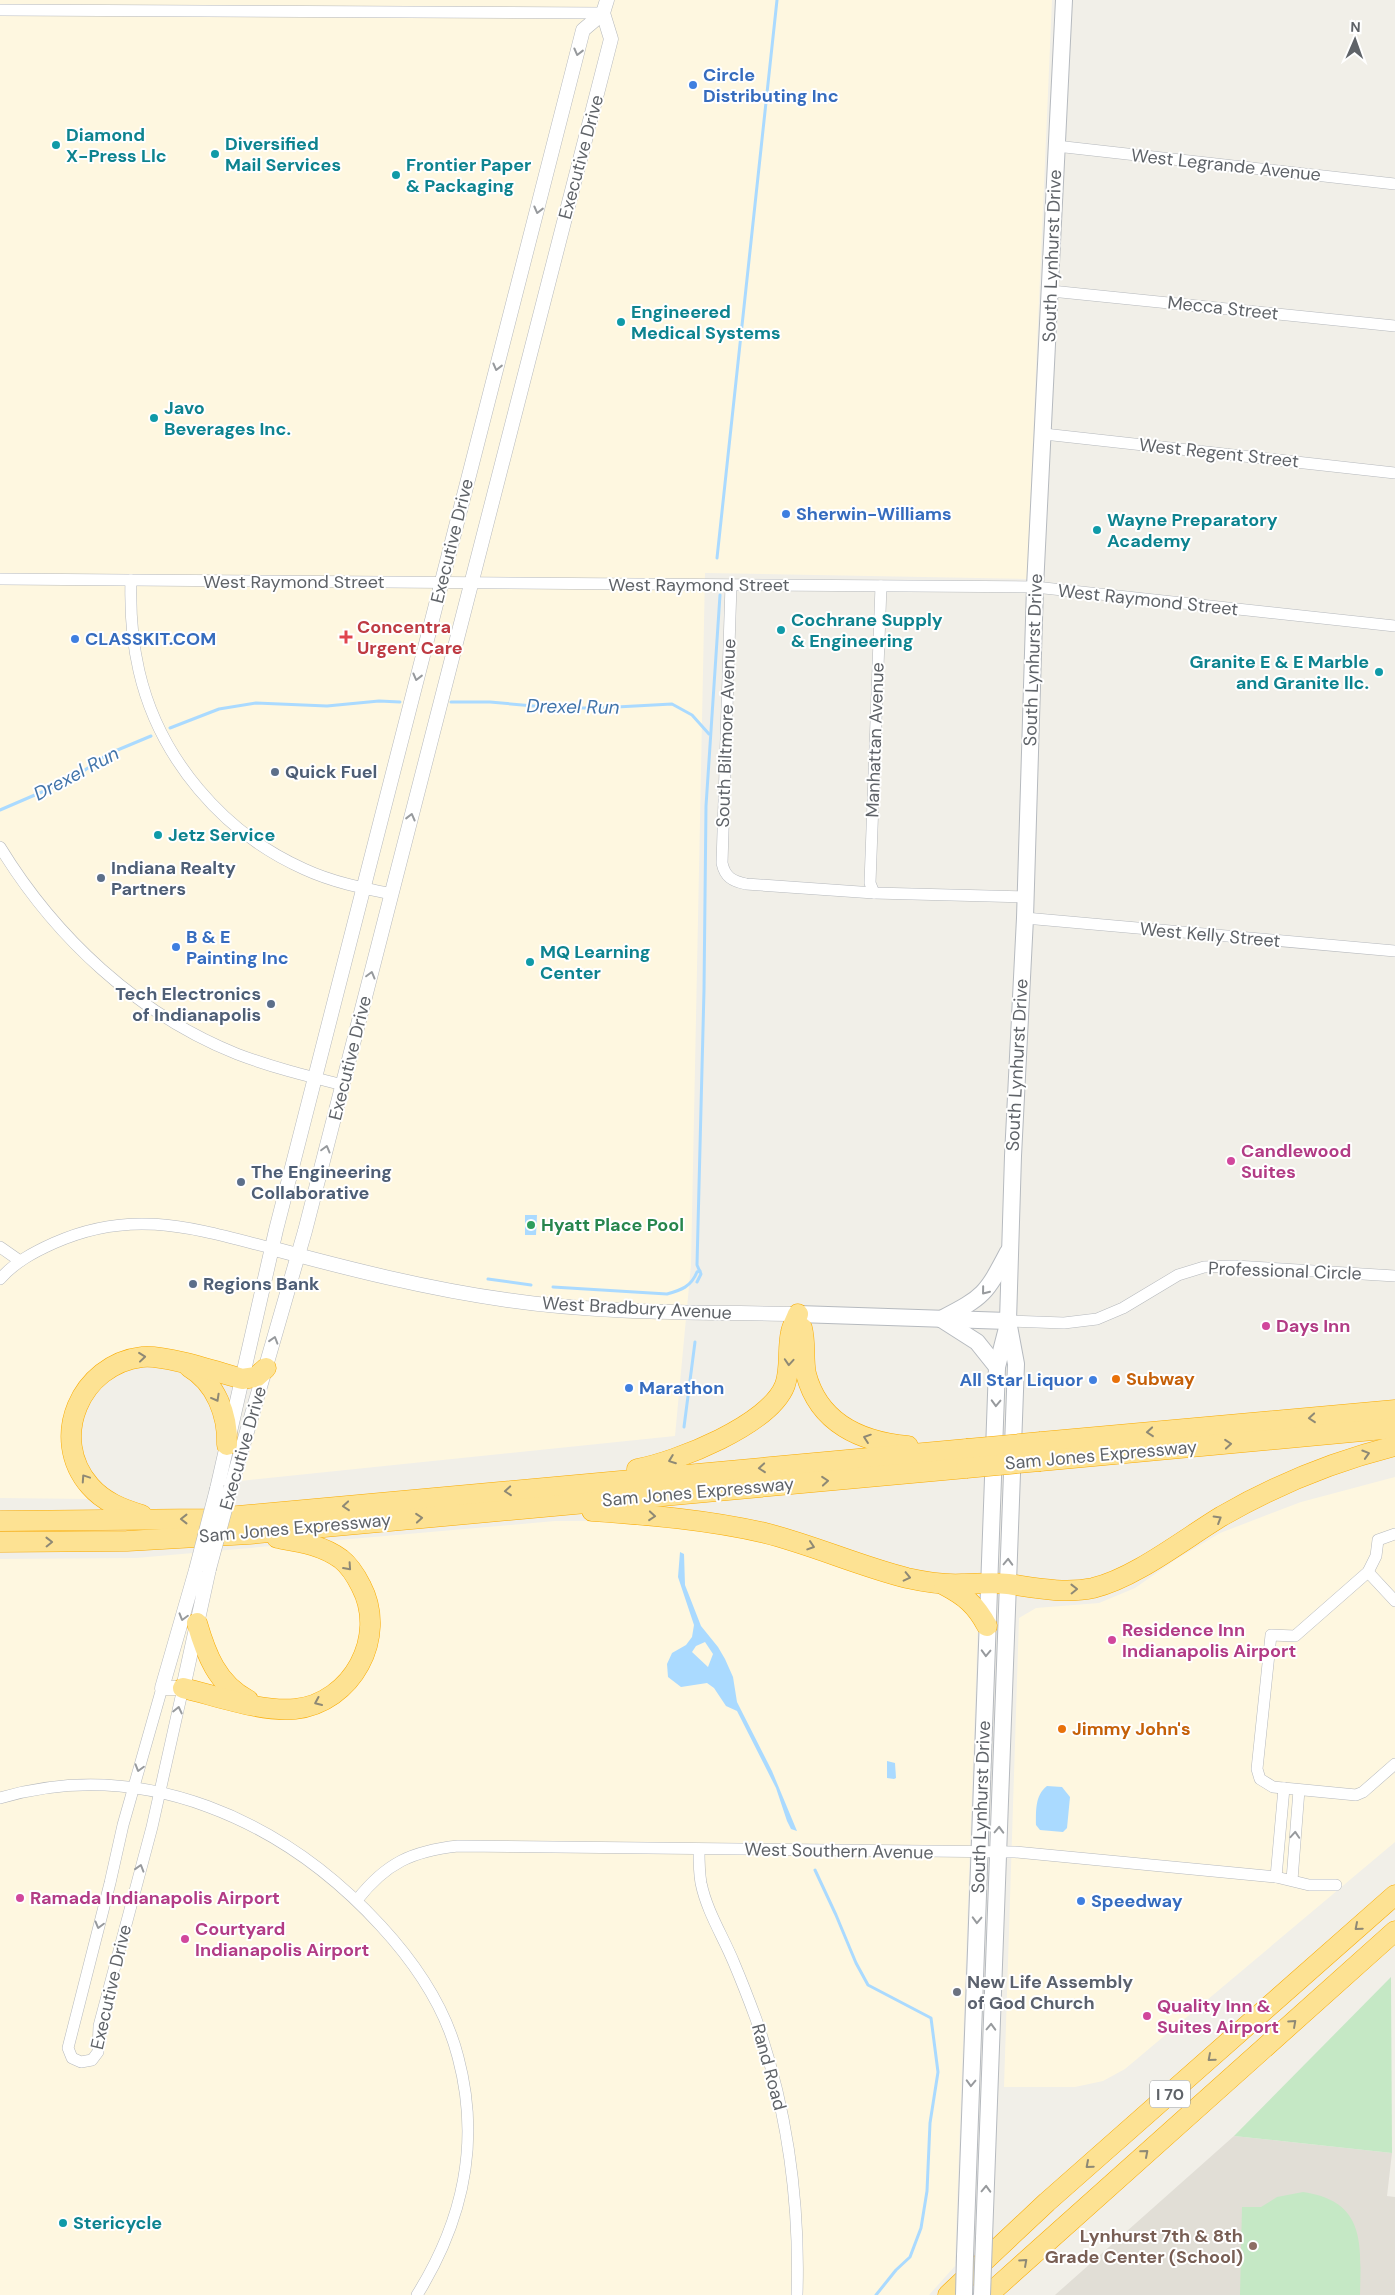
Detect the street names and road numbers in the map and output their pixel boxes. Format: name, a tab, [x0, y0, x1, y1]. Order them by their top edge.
street label: Executive Drive	[553, 92, 609, 222]
street label: West Legrande Avenue	[1130, 143, 1322, 187]
street label: South Lynhurst Drive	[1037, 169, 1067, 343]
street label: Mecca Street	[1166, 290, 1280, 326]
street label: West Regent Street	[1138, 433, 1300, 473]
street label: Executive Drive	[425, 476, 479, 606]
street label: West Raymond Street	[203, 570, 385, 594]
street label: West Raymond Street	[608, 573, 790, 597]
street label: South Lynhurst Drive	[1018, 573, 1048, 747]
street label: West Raymond Street	[1057, 579, 1239, 621]
street label: South Biltmore Avenue	[711, 638, 741, 828]
street label: Manhattan Avenue	[860, 662, 890, 818]
street label: West Kelly Street	[1139, 917, 1281, 953]
street label: South Lynhurst Drive	[1000, 978, 1034, 1152]
street label: Executive Drive	[323, 993, 377, 1123]
street label: Professional Circle	[1208, 1256, 1362, 1286]
street label: West Bradbury Avenue	[541, 1291, 733, 1325]
street label: Executive Drive	[214, 1383, 272, 1513]
street label: Sam Jones Expressway	[1004, 1435, 1198, 1475]
street label: Sam Jones Expressway	[601, 1472, 795, 1512]
street label: Sam Jones Expressway	[198, 1508, 392, 1548]
street label: South Lynhurst Drive	[966, 1720, 996, 1894]
street label: West Southern Avenue	[744, 1837, 934, 1865]
street label: Executive Drive	[85, 1922, 137, 2052]
street label: Rand Road	[746, 2021, 792, 2113]
road number: I 70	[1150, 2080, 1190, 2108]

